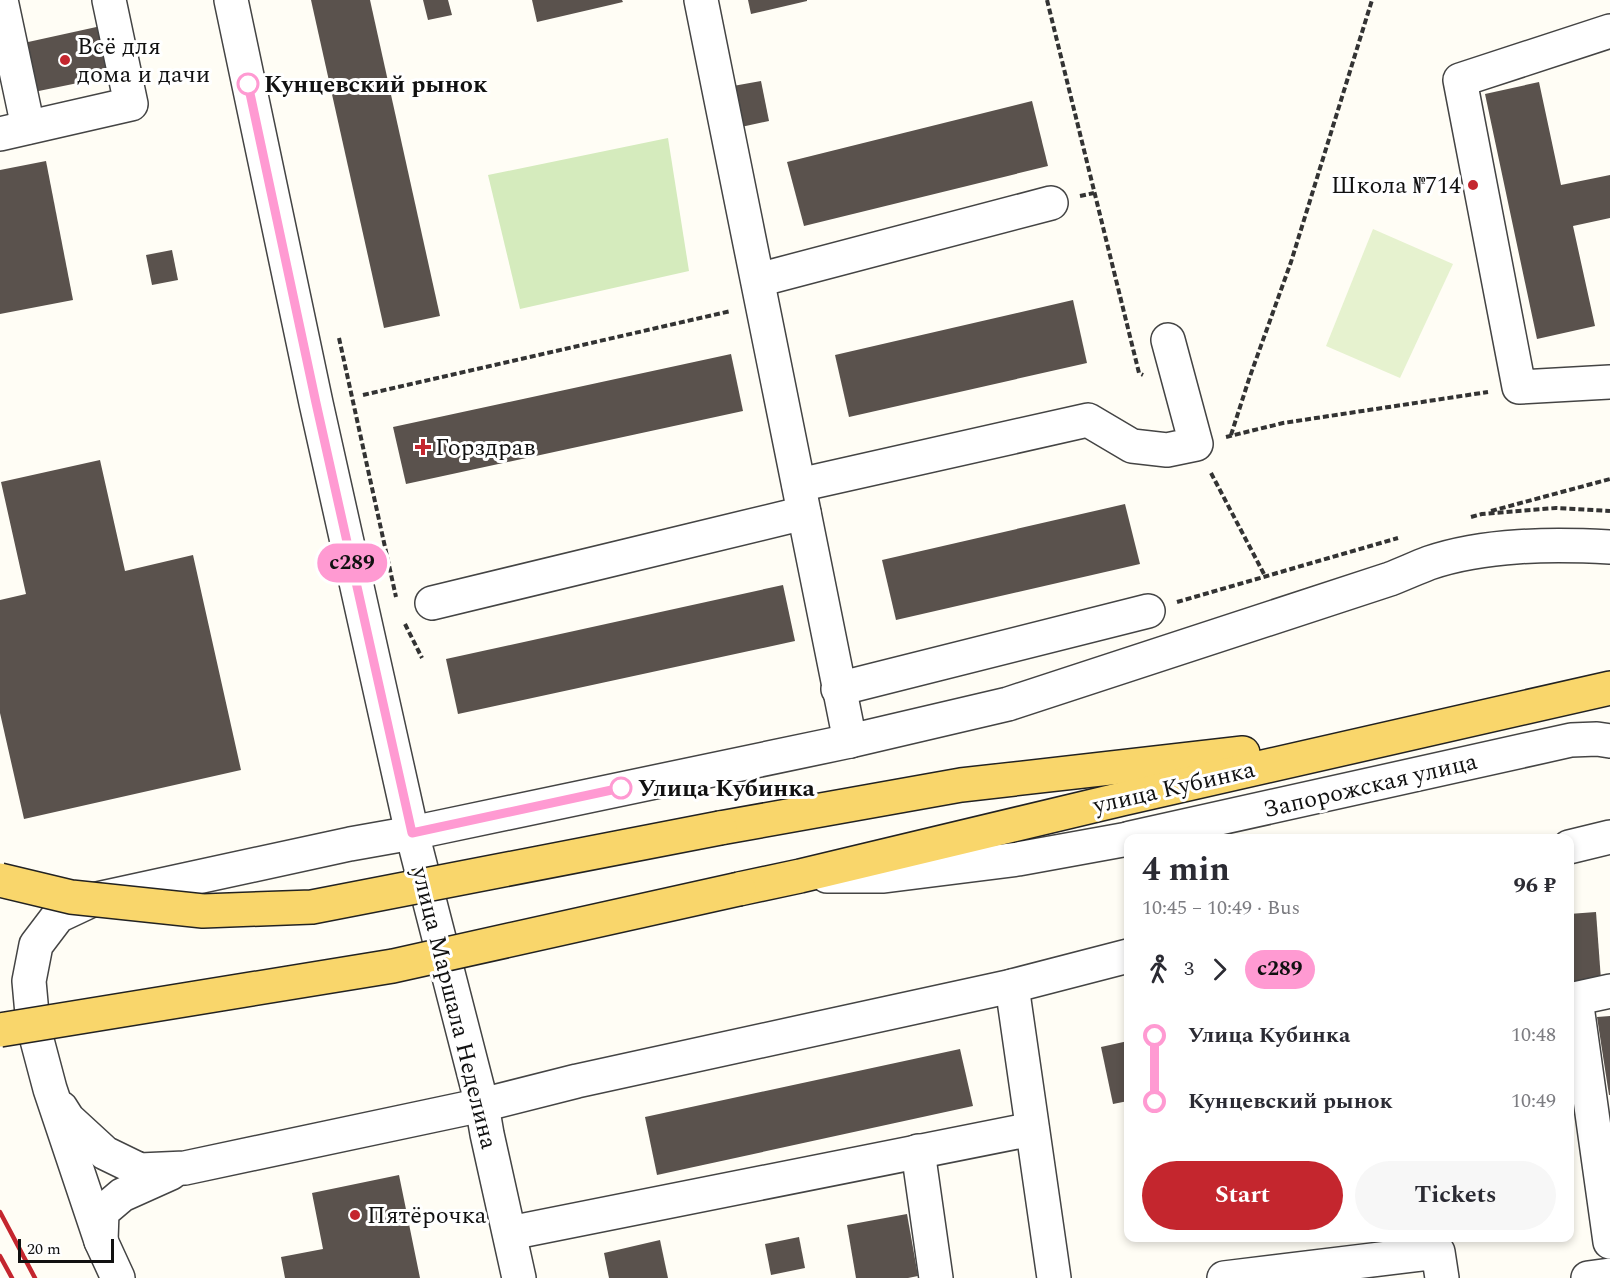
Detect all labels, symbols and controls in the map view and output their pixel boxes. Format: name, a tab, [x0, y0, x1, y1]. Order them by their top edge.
place label: Всё для дома и дачи	[77, 29, 210, 93]
marker: Всё для дома и дачи	[58, 53, 72, 67]
place label: Кунцевский рынок	[264, 67, 488, 103]
marker: Кунцевский рынок	[237, 73, 259, 95]
place label: Школа №714	[1331, 168, 1461, 204]
marker: Школа №714	[1466, 178, 1480, 192]
place label: Горздрав	[435, 430, 535, 466]
marker: Горздрав	[416, 440, 430, 454]
line badge: с289	[310, 544, 394, 582]
text: с289	[329, 547, 375, 579]
street label: Запорожская улица	[1260, 744, 1481, 828]
street label: улица Кубинка	[1089, 752, 1259, 824]
place label: Улица Кубинка	[638, 771, 816, 807]
marker: Улица Кубинка	[610, 777, 632, 799]
text: 4 min	[1142, 845, 1230, 895]
street label: улица Маршала Неделина	[401, 862, 507, 1153]
text: 96 ₽	[1513, 869, 1556, 902]
text: 10:45 – 10:49 · Bus	[1142, 893, 1300, 923]
icon: walk	[1142, 953, 1175, 986]
icon: forward	[1203, 953, 1236, 986]
text: с289	[1257, 953, 1303, 985]
text: 3	[1184, 954, 1194, 984]
text: Улица Кубинка	[1188, 1019, 1350, 1052]
text: 10:48	[1511, 1020, 1556, 1050]
text: Кунцевский рынок	[1188, 1085, 1393, 1118]
text: 10:49	[1511, 1086, 1556, 1116]
button: Start	[1142, 1161, 1343, 1230]
button: Tickets	[1355, 1161, 1556, 1230]
place label: Пятёрочка	[367, 1198, 487, 1234]
marker: Пятёрочка	[348, 1208, 362, 1222]
scale bar	[18, 1236, 114, 1264]
text: 20 m	[27, 1237, 61, 1261]

